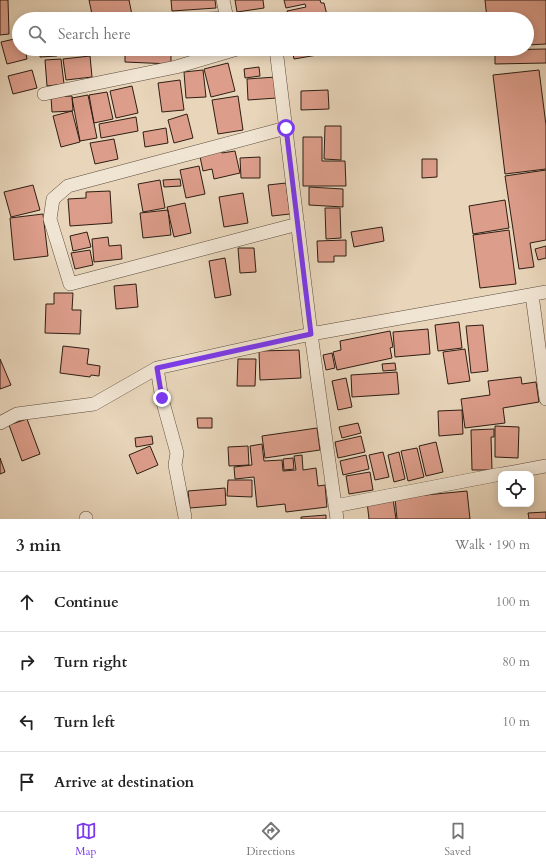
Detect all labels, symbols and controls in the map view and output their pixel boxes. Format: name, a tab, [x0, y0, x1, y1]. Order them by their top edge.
search box	[12, 12, 534, 56]
icon: search	[26, 23, 48, 45]
text: Search here	[58, 24, 131, 44]
route start	[277, 119, 295, 137]
route end	[153, 389, 171, 407]
map controls	[498, 471, 534, 507]
button: locate	[498, 471, 534, 507]
text: 3 min	[16, 534, 61, 557]
text: Walk · 190 m	[455, 536, 530, 554]
icon: ahead	[16, 591, 38, 613]
text: Continue	[54, 592, 119, 612]
text: 100 m	[496, 593, 530, 611]
icon: right	[16, 651, 38, 673]
text: Turn right	[54, 652, 127, 672]
text: 80 m	[502, 653, 530, 671]
icon: left	[16, 711, 38, 733]
text: Turn left	[54, 712, 115, 732]
text: 10 m	[502, 713, 530, 731]
icon: arrive	[16, 771, 38, 793]
text: Arrive at destination	[54, 772, 194, 792]
tab: Map	[75, 820, 97, 859]
tab: Directions	[246, 820, 295, 859]
tab: Saved	[445, 820, 471, 859]

